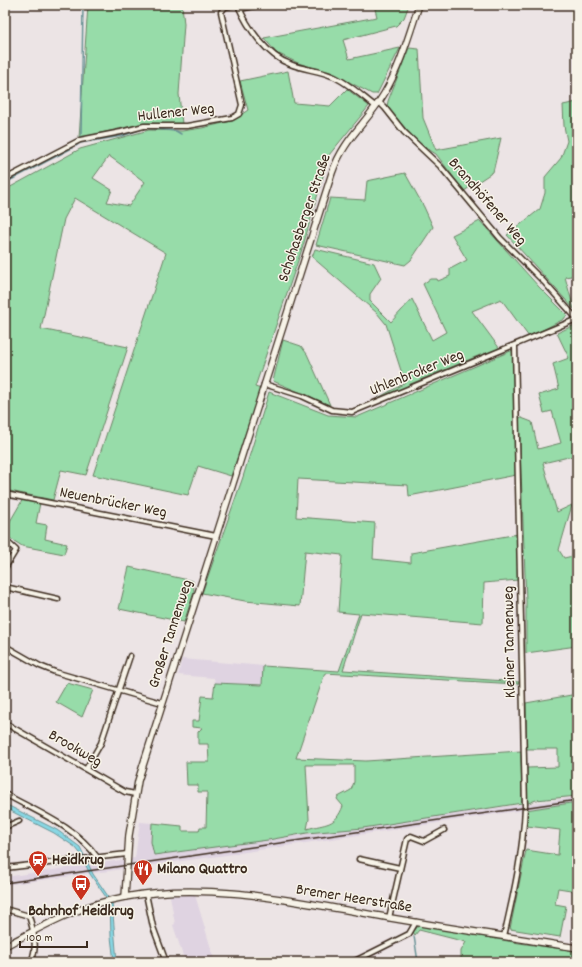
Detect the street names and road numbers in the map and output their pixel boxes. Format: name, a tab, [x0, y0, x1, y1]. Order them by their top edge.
street label: Hullener Weg	[137, 98, 215, 128]
street label: Schohasberger Straße	[272, 151, 338, 285]
street label: Brandhöfener Weg	[442, 153, 532, 251]
street label: Uhlenbroker Weg	[366, 344, 468, 402]
street label: Neuenbrücker Weg	[57, 481, 169, 525]
street label: Großer Tannenweg	[143, 577, 199, 691]
street label: Kleiner Tannenweg	[498, 585, 522, 699]
street label: Brookweg	[44, 724, 106, 774]
street label: Bremer Heerstraße	[294, 878, 414, 920]

